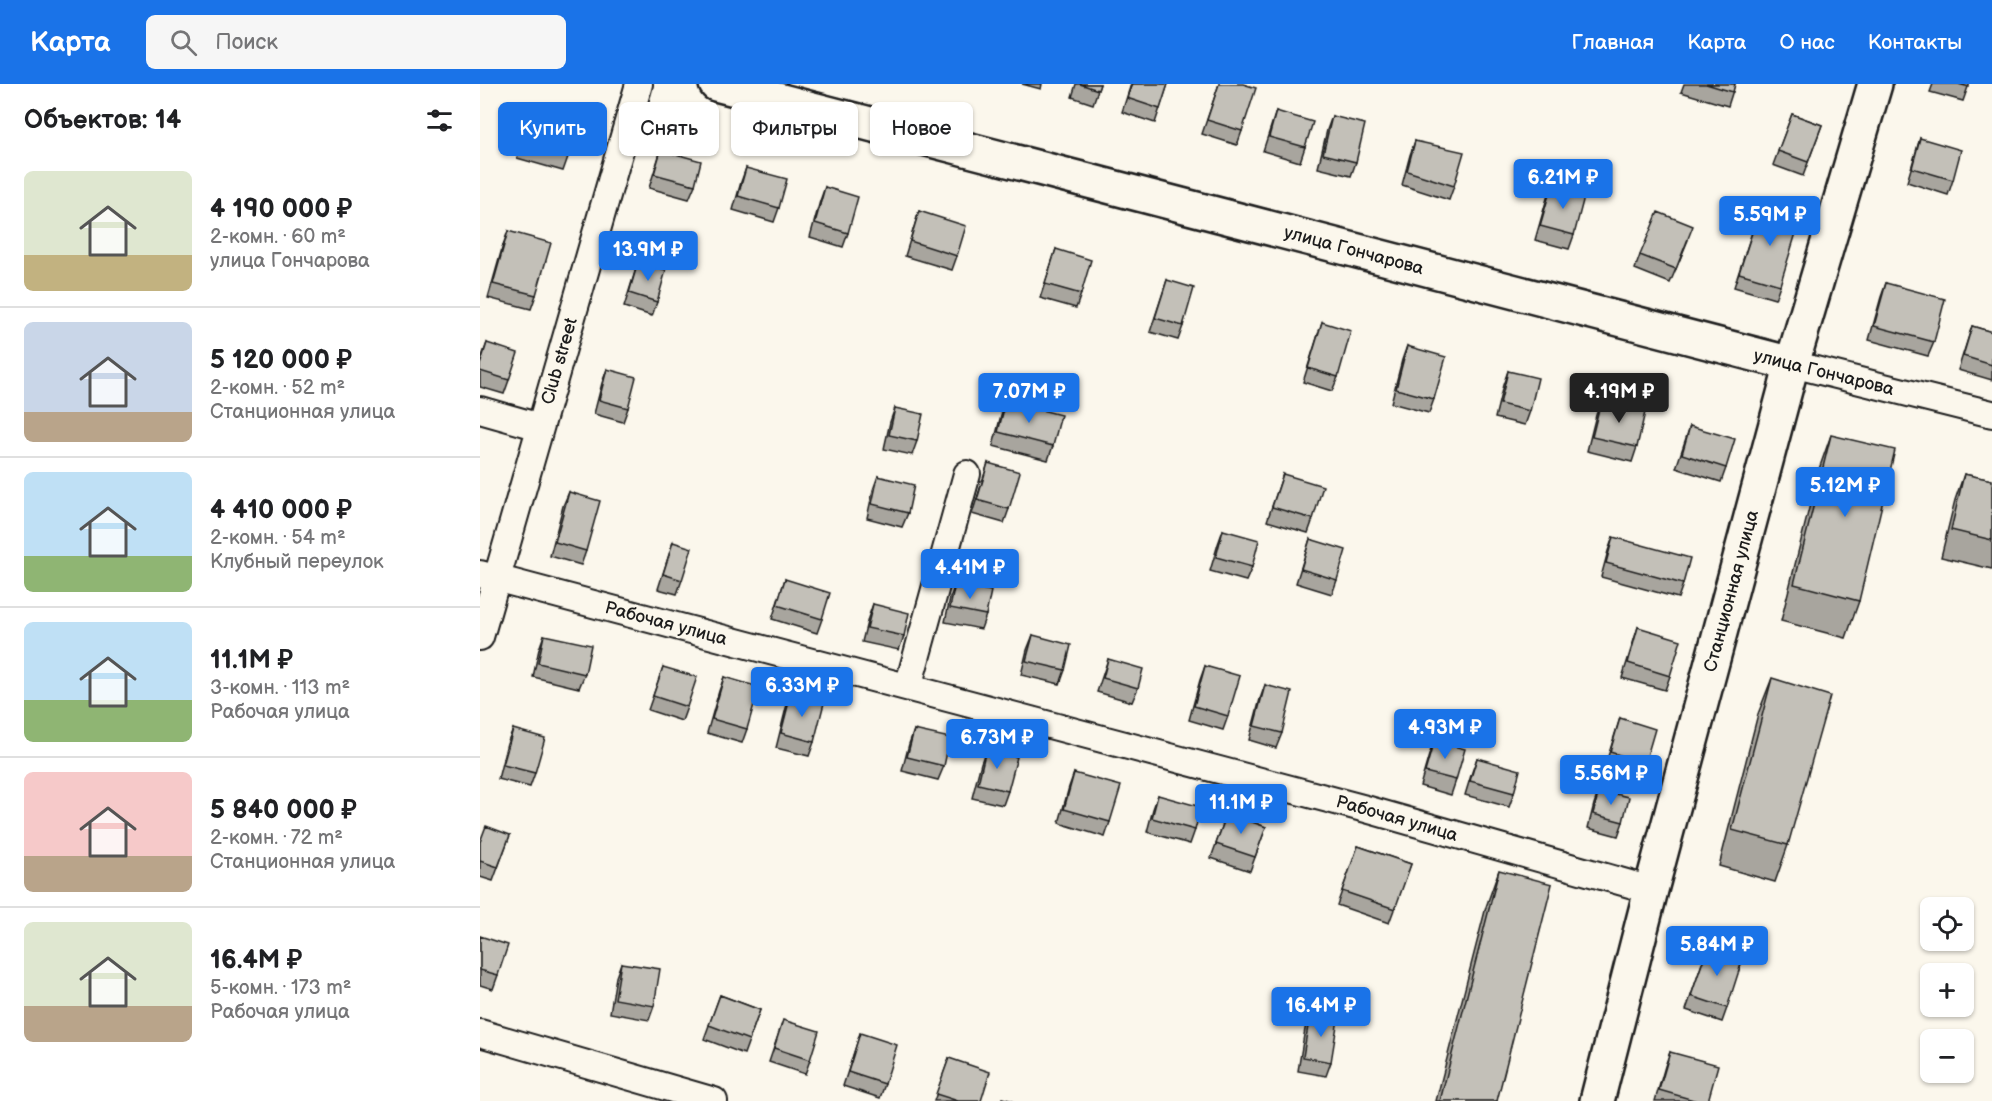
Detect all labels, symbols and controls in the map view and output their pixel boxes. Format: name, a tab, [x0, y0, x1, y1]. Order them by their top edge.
search box	[146, 15, 566, 69]
text: Карта	[30, 26, 110, 59]
icon: search	[167, 26, 200, 59]
text: Поиск	[215, 29, 278, 56]
text: Главная	[1571, 30, 1654, 55]
text: Карта	[1687, 30, 1746, 55]
text: О нас	[1779, 30, 1835, 55]
text: Контакты	[1868, 30, 1962, 55]
chip: Купить	[498, 102, 607, 156]
chip: Снять	[619, 102, 719, 156]
chip: Фильтры	[731, 102, 858, 156]
chip: Новое	[870, 102, 973, 156]
icon: filters	[423, 104, 456, 137]
text: Объектов: 14	[24, 105, 181, 136]
pin: 6.21M ₽	[1508, 159, 1618, 210]
text: 6.21M ₽	[1528, 166, 1598, 190]
text: 4 190 000 ₽	[210, 194, 352, 225]
icon: home	[72, 195, 144, 267]
pin: 5.59M ₽	[1715, 196, 1825, 247]
text: 5.59M ₽	[1733, 203, 1807, 227]
street label: улица Гончарова	[1282, 222, 1426, 279]
text: 2-комн. · 60 m²	[210, 225, 346, 249]
pin: 13.9M ₽	[593, 231, 703, 282]
text: 13.9M ₽	[613, 238, 683, 262]
text: улица Гончарова	[210, 249, 370, 273]
street label: Club street	[537, 315, 582, 407]
text: 5 120 000 ₽	[210, 345, 352, 376]
street label: улица Гончарова	[1752, 345, 1896, 400]
icon: home	[72, 346, 144, 418]
pin: 7.07M ₽	[974, 373, 1084, 424]
pin: 4.19M ₽	[1564, 373, 1674, 424]
text: 2-комн. · 52 m²	[210, 376, 345, 400]
text: 7.07M ₽	[992, 380, 1066, 404]
text: 4.19M ₽	[1584, 380, 1654, 404]
text: Станционная улица	[210, 400, 395, 424]
pin: 5.12M ₽	[1790, 467, 1900, 518]
text: 5.12M ₽	[1810, 474, 1880, 498]
text: 4 410 000 ₽	[210, 495, 352, 526]
icon: home	[72, 496, 144, 568]
street label: Станционная улица	[1700, 508, 1763, 674]
text: 2-комн. · 54 m²	[210, 526, 346, 550]
pin: 4.41M ₽	[915, 549, 1025, 600]
text: Клубный переулок	[210, 550, 384, 574]
text: 4.41M ₽	[935, 556, 1005, 580]
street label: Рабочая улица	[602, 597, 730, 650]
text: 11.1M ₽	[210, 645, 293, 676]
icon: home	[72, 646, 144, 718]
pin: 6.33M ₽	[747, 667, 857, 718]
text: 6.33M ₽	[765, 674, 839, 698]
text: 3-комн. · 113 m²	[210, 676, 350, 700]
text: Рабочая улица	[210, 700, 350, 724]
pin: 4.93M ₽	[1390, 709, 1500, 760]
text: 4.93M ₽	[1408, 716, 1482, 740]
pin: 6.73M ₽	[942, 719, 1052, 770]
text: 6.73M ₽	[960, 726, 1034, 750]
pin: 5.56M ₽	[1556, 755, 1666, 806]
text: 5.56M ₽	[1574, 762, 1648, 786]
pin: 11.1M ₽	[1186, 784, 1296, 835]
text: 11.1M ₽	[1209, 791, 1273, 815]
street label: Рабочая улица	[1333, 791, 1461, 846]
text: 5 840 000 ₽	[210, 795, 357, 826]
icon: home	[72, 796, 144, 868]
text: 2-комн. · 72 m²	[210, 826, 343, 850]
text: Станционная улица	[210, 850, 395, 874]
map controls	[1920, 897, 1974, 1083]
button: locate	[1920, 897, 1974, 951]
pin: 5.84M ₽	[1662, 926, 1772, 977]
text: 5.84M ₽	[1680, 933, 1754, 957]
text: 16.4M ₽	[210, 945, 302, 976]
icon: home	[72, 946, 144, 1018]
button: +	[1920, 963, 1974, 1017]
text: 5-комн. · 173 m²	[210, 976, 351, 1000]
pin: 16.4M ₽	[1266, 987, 1376, 1038]
text: 16.4M ₽	[1286, 994, 1357, 1018]
text: Рабочая улица	[210, 1000, 350, 1024]
button: −	[1920, 1029, 1974, 1083]

